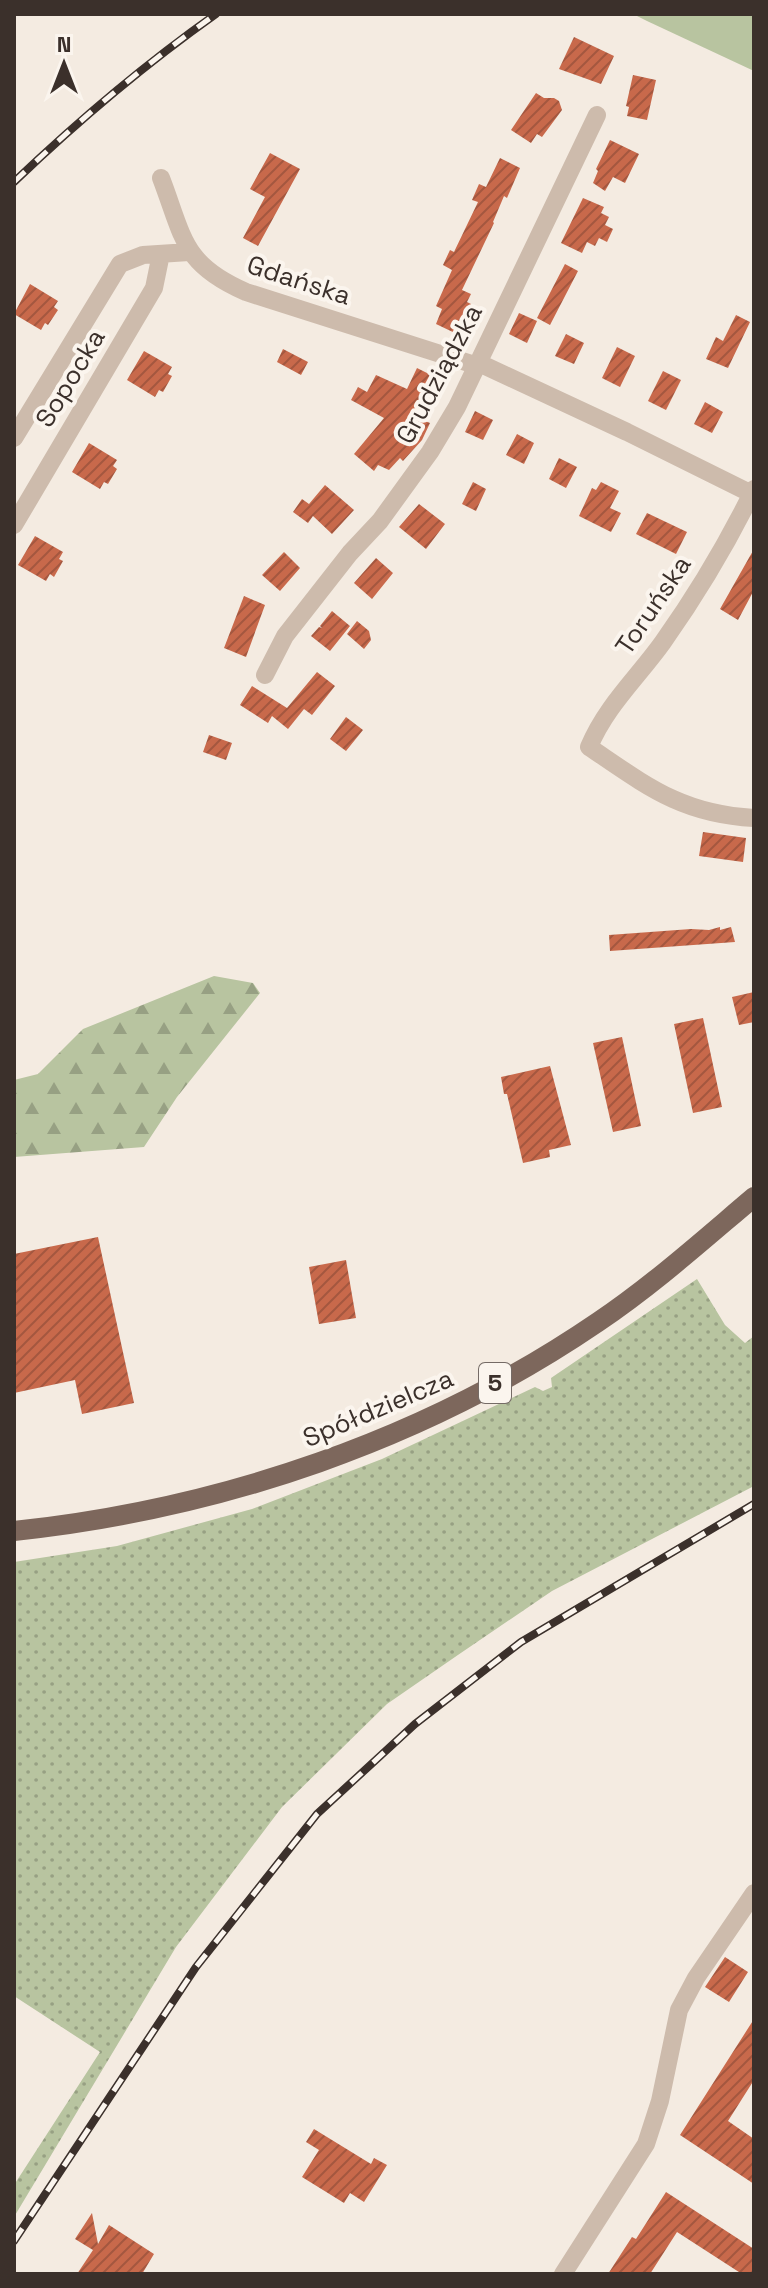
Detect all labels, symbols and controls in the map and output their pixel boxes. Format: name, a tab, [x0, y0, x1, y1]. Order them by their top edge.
north arrow	[24, 24, 104, 104]
text: N	[57, 30, 71, 58]
street label: Gdańska	[243, 247, 355, 313]
street label: Grudziądzka	[388, 298, 490, 450]
street label: Sopocka	[27, 322, 113, 433]
street label: Toruńska	[607, 549, 699, 661]
street label: Spółdzielcza	[298, 1361, 458, 1455]
road number: 5	[479, 1363, 511, 1403]

